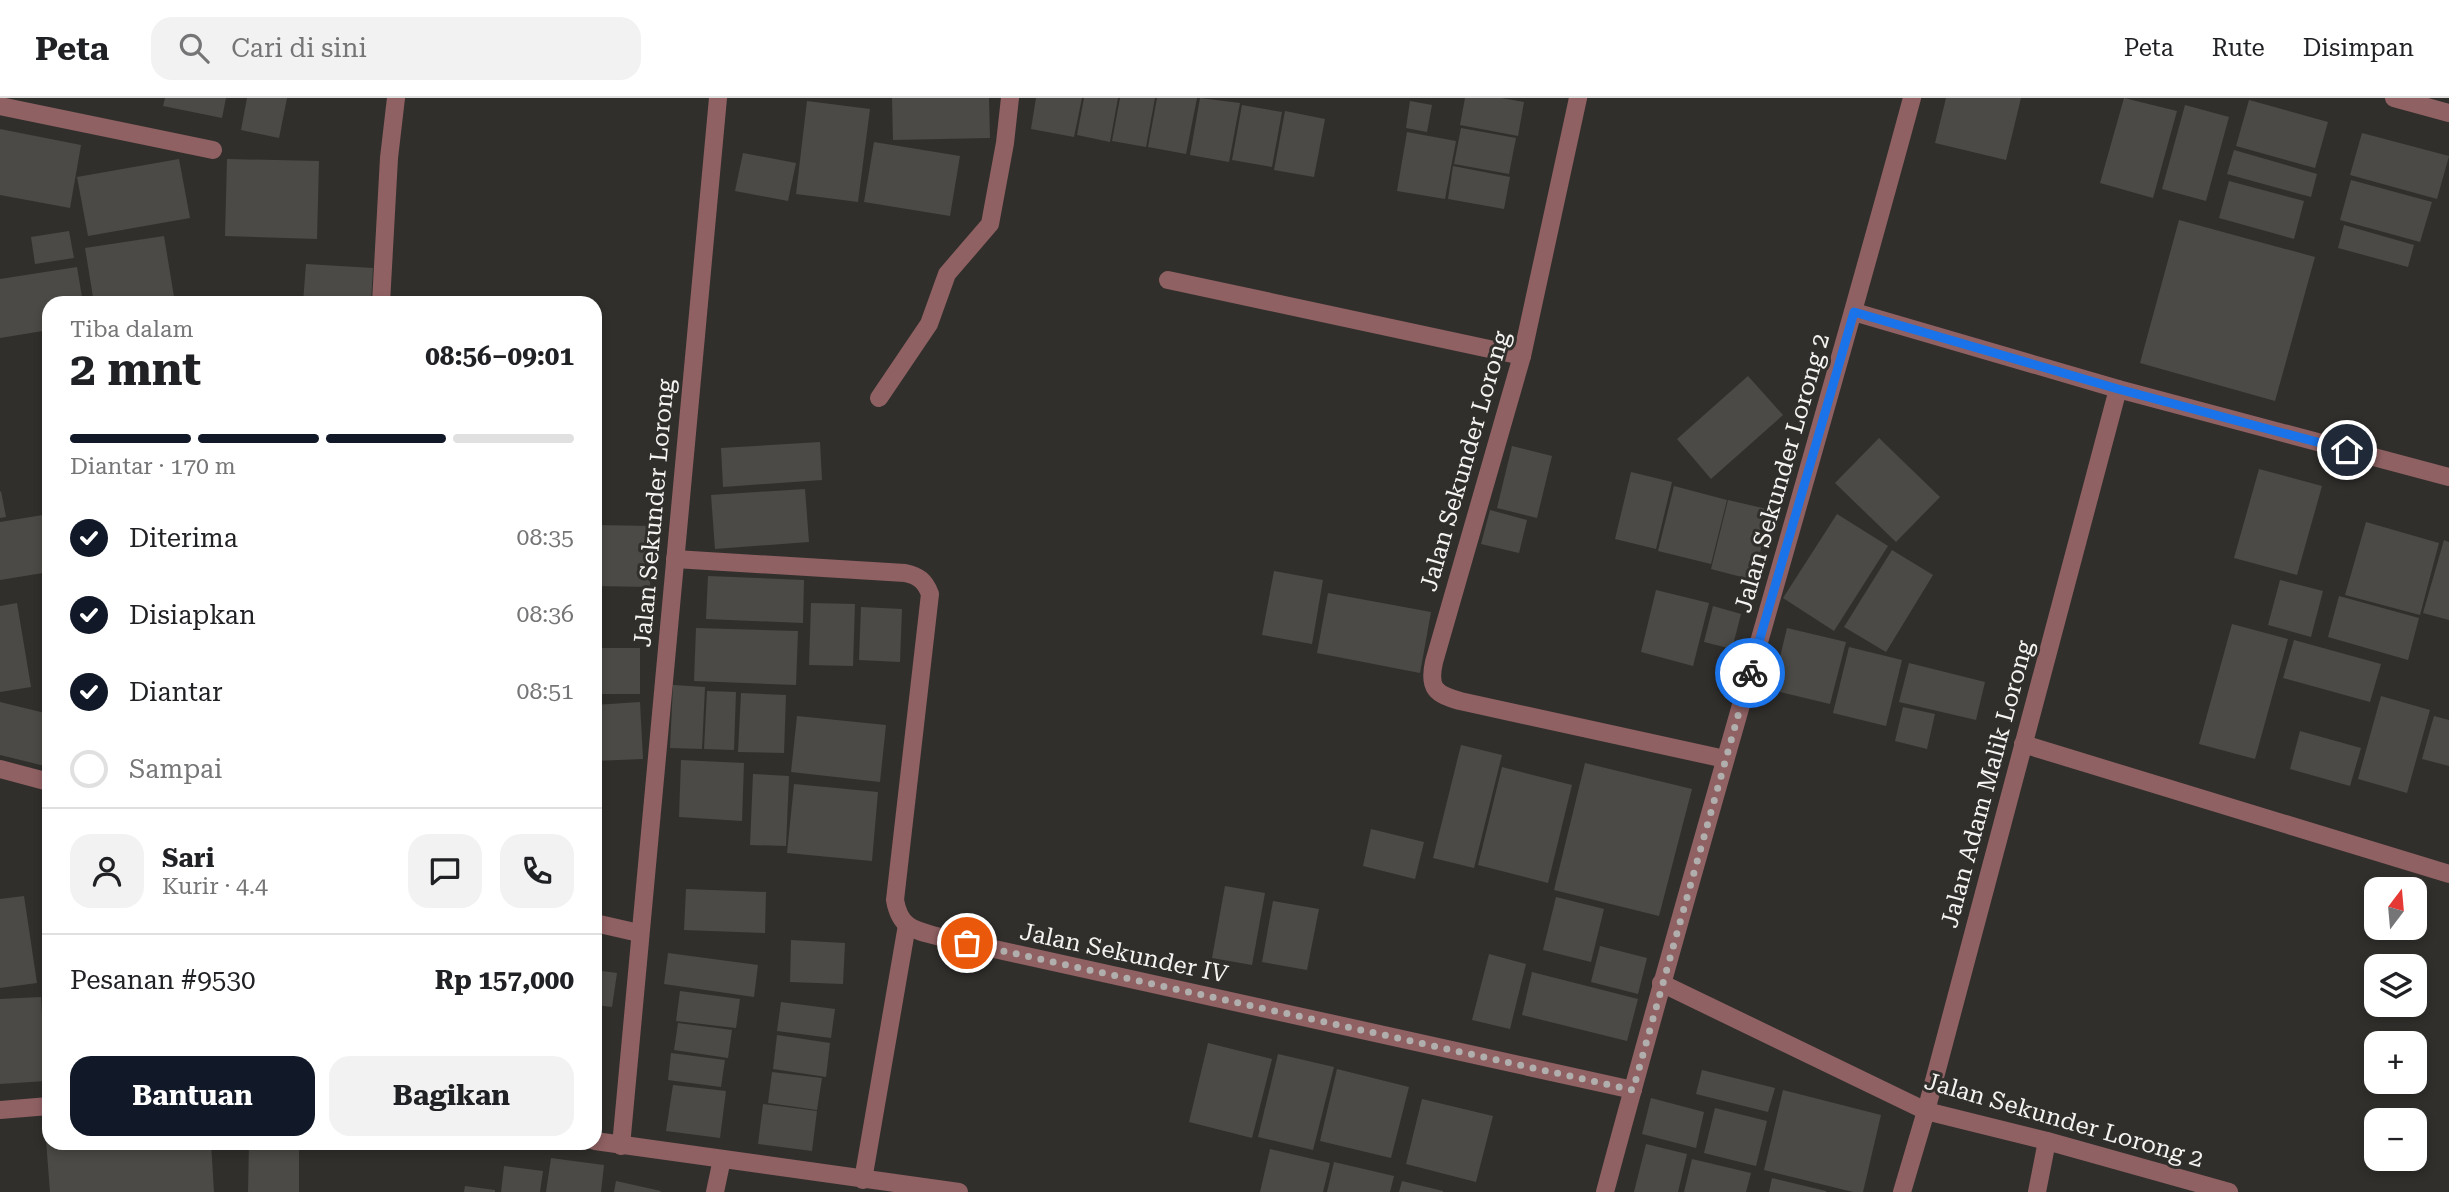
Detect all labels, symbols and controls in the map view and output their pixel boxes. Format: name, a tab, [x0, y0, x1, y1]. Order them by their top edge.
search box	[151, 17, 641, 80]
text: Peta	[35, 29, 109, 68]
icon: search	[175, 29, 213, 67]
text: Cari di sini	[231, 33, 367, 63]
text: Peta	[2124, 34, 2174, 62]
text: Rute	[2212, 34, 2265, 62]
text: Disimpan	[2303, 34, 2414, 62]
text: Tiba dalam	[70, 316, 193, 343]
street label: Jalan Sekunder Lorong	[1414, 327, 1516, 594]
street label: Jalan Sekunder Lorong 2	[1729, 330, 1835, 616]
text: 08:56–09:01	[425, 341, 574, 371]
text: 2 mnt	[70, 342, 201, 396]
street label: Jalan Sekunder Lorong	[628, 377, 680, 648]
pin	[2317, 420, 2377, 480]
icon: home	[2328, 431, 2366, 469]
text: Diantar · 170 m	[70, 453, 236, 480]
icon: check	[70, 519, 108, 557]
text: Diterima	[129, 523, 238, 553]
text: 08:35	[517, 524, 574, 551]
icon: check	[70, 596, 108, 634]
text: Disiapkan	[129, 600, 256, 630]
text: 08:36	[517, 601, 574, 628]
street label: Jalan Adam Malik Lorong	[1935, 637, 2039, 931]
courier	[1715, 638, 1785, 708]
icon: bike	[1731, 654, 1769, 692]
icon: check	[70, 673, 108, 711]
text: Diantar	[129, 677, 223, 707]
text: 08:51	[517, 678, 574, 705]
text: Sampai	[129, 754, 222, 784]
button: person	[70, 834, 144, 908]
button: chat	[408, 834, 482, 908]
button: phone	[500, 834, 574, 908]
text: Sari	[162, 843, 214, 873]
text: Kurir · 4.4	[162, 873, 268, 900]
north arrow	[2364, 877, 2427, 940]
map controls	[2364, 877, 2427, 1171]
pin	[937, 913, 997, 973]
street label: Jalan Sekunder IV	[1017, 917, 1231, 989]
icon: bag	[948, 924, 986, 962]
button: layers	[2364, 954, 2427, 1017]
text: Pesanan #9530	[70, 965, 256, 995]
text: Rp 157,000	[435, 965, 574, 995]
button: +	[2364, 1031, 2427, 1094]
button: Bantuan	[70, 1056, 315, 1136]
button: Bagikan	[329, 1056, 574, 1136]
street label: Jalan Sekunder Lorong 2	[1921, 1067, 2207, 1173]
button: −	[2364, 1108, 2427, 1171]

